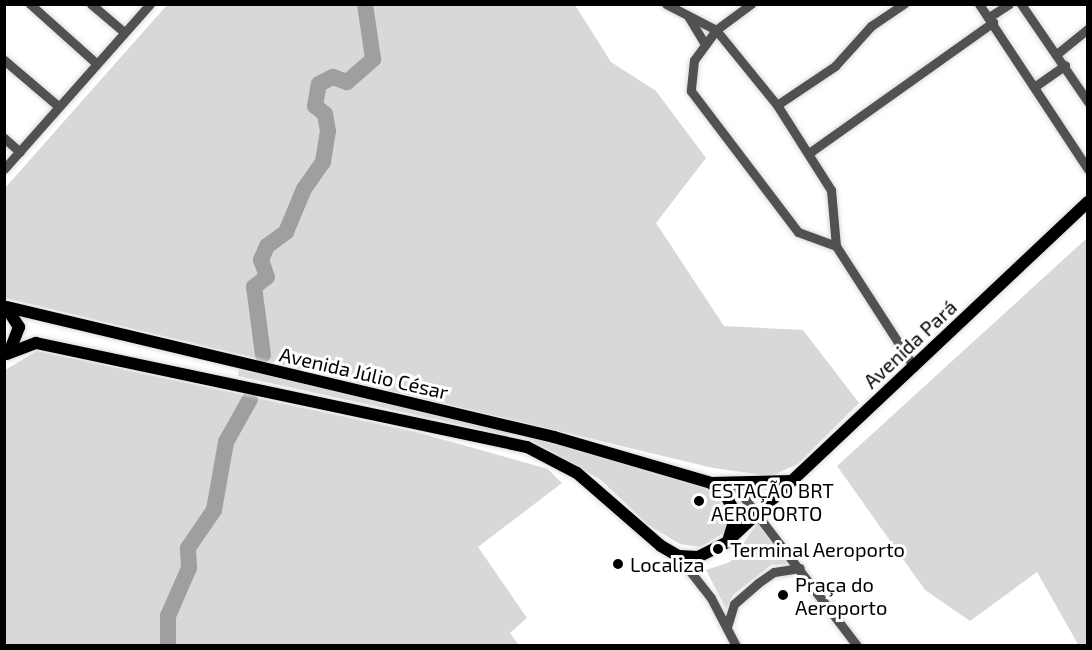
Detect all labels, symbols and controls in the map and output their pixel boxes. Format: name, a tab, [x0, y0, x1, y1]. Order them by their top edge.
street label: Avenida Pará	[859, 295, 961, 393]
street label: Avenida Júlio César	[277, 342, 451, 404]
place label: ESTAÇÃO BRT AEROPORTO	[711, 478, 834, 525]
marker: ESTAÇÃO BRT AEROPORTO	[692, 494, 706, 508]
place label: Terminal Aeroporto	[730, 537, 906, 561]
marker: Terminal Aeroporto	[711, 542, 725, 556]
place label: Localiza	[630, 552, 704, 576]
marker: Localiza	[611, 557, 625, 571]
place label: Praça do Aeroporto	[795, 572, 887, 619]
marker: Praça do Aeroporto	[776, 588, 790, 602]

